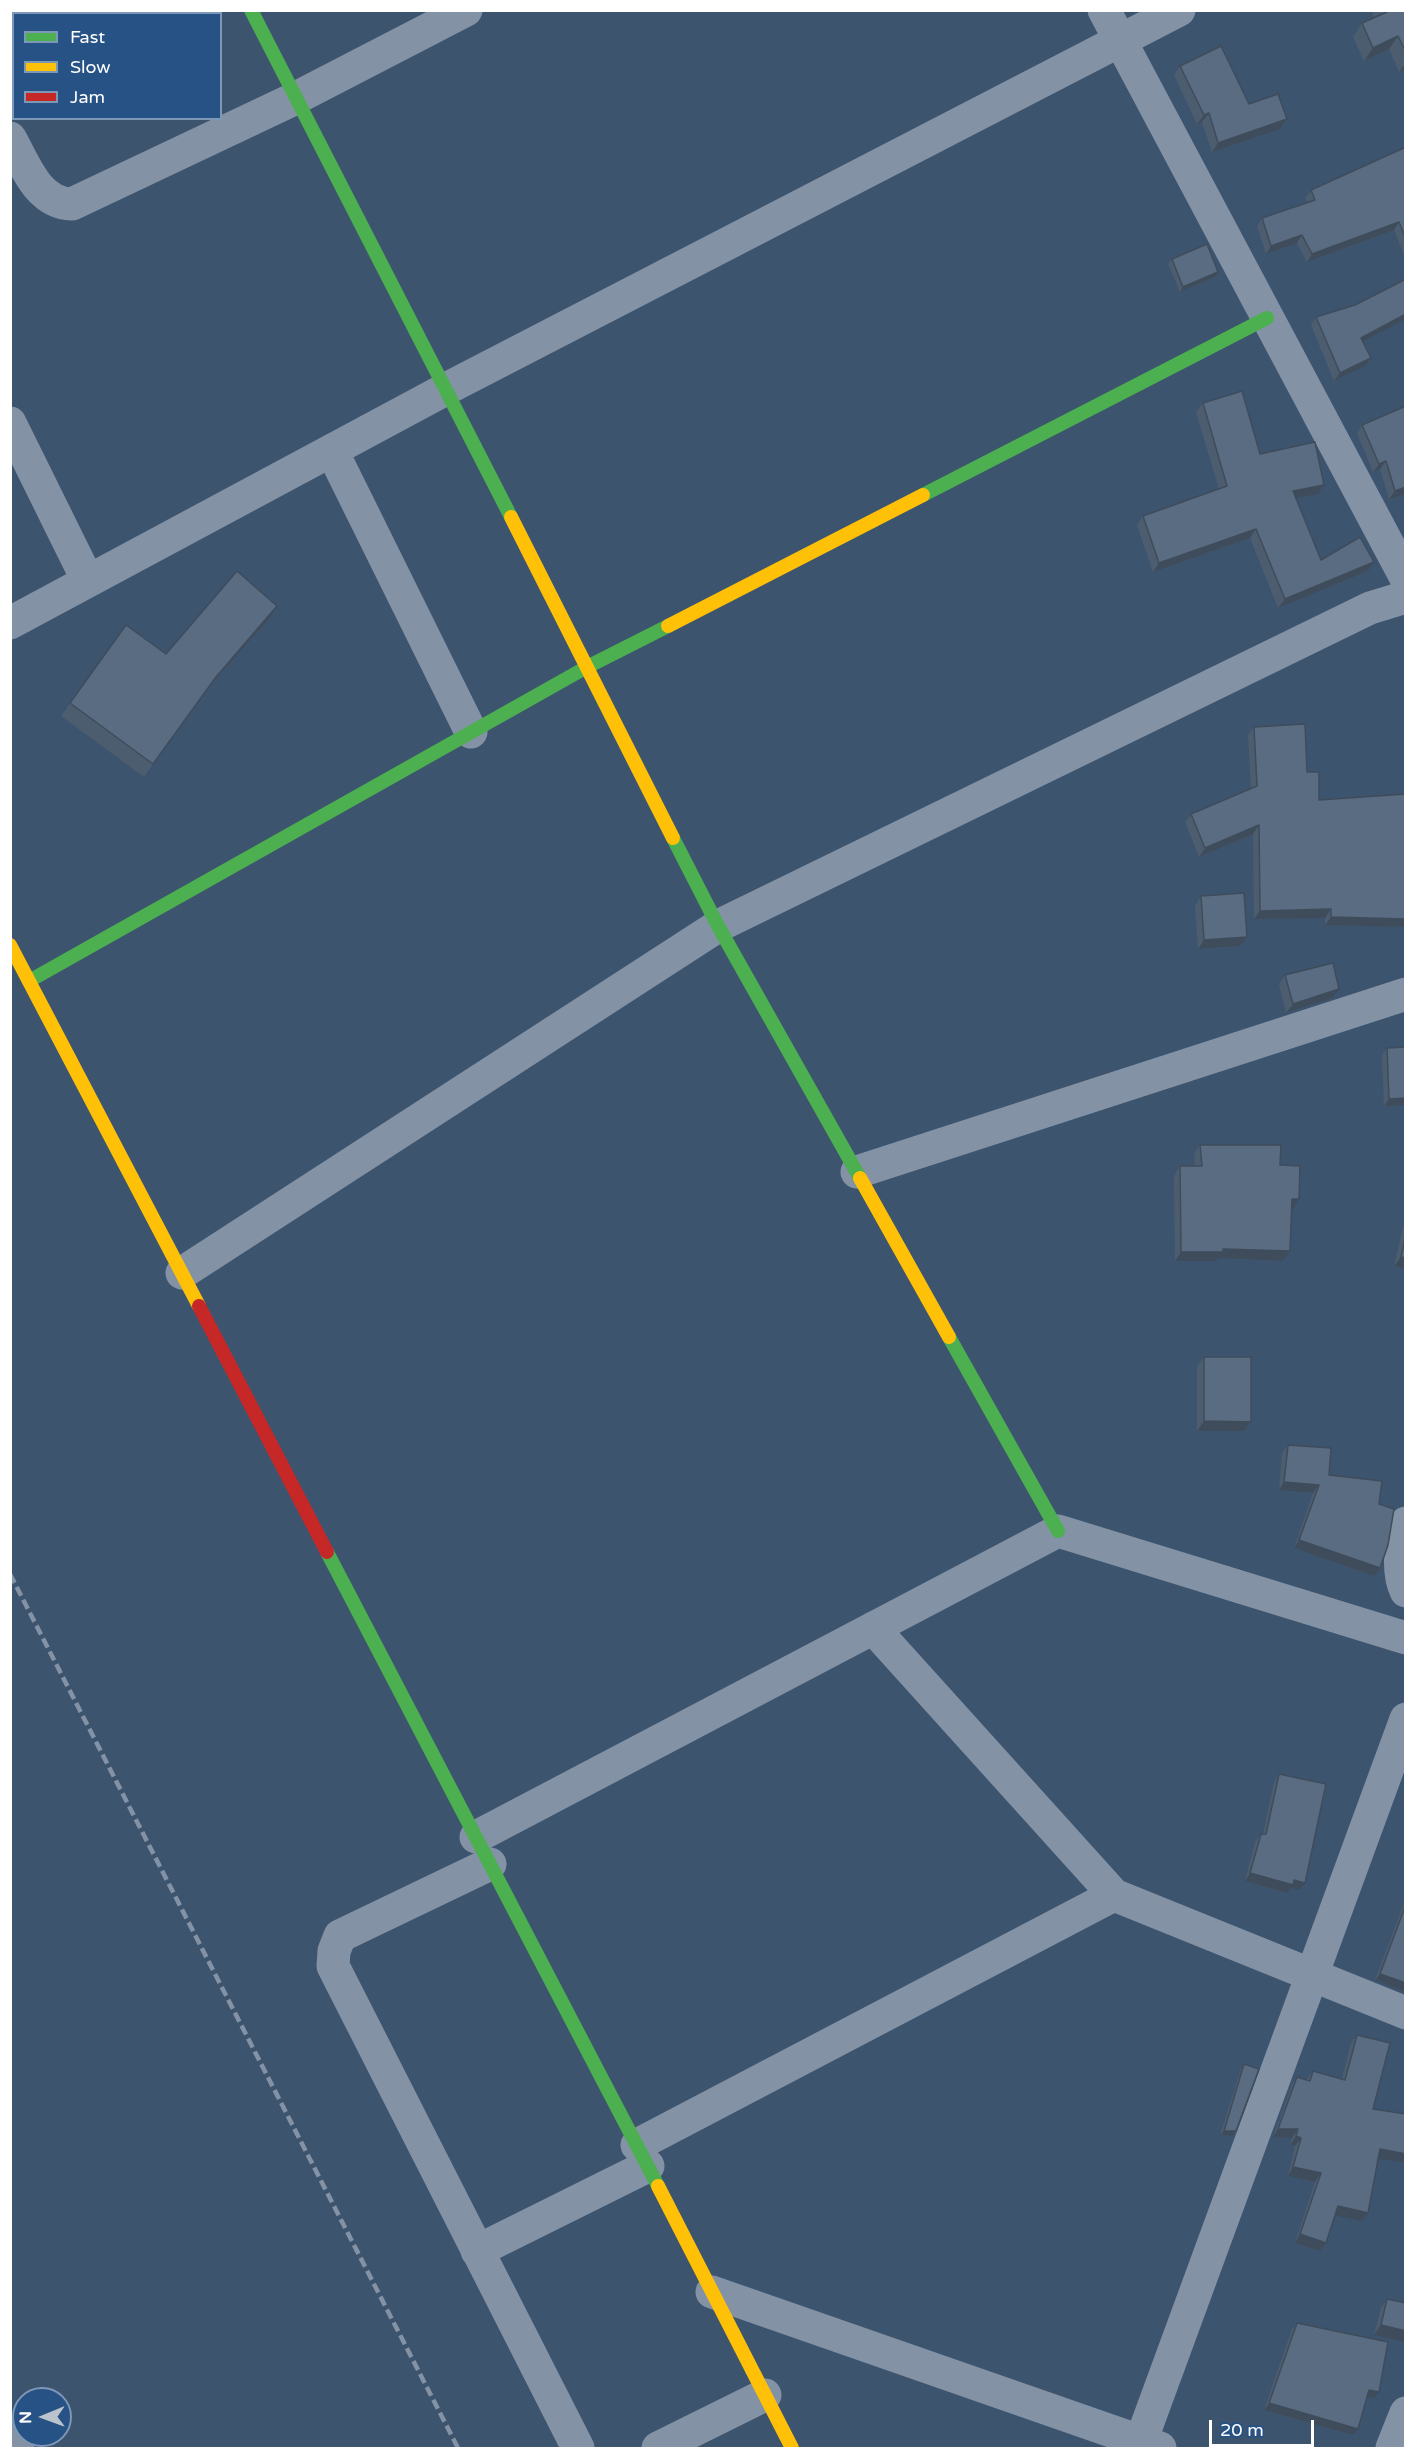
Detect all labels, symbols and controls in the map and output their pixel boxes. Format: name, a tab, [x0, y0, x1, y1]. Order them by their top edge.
legend	[12, 12, 222, 120]
text: Fast	[70, 26, 105, 48]
text: Slow	[70, 56, 111, 78]
text: Jam	[70, 86, 105, 108]
north arrow	[12, 2387, 72, 2447]
scale bar	[1212, 2408, 1317, 2446]
text: N	[16, 2411, 36, 2424]
text: 20 m	[1220, 2419, 1264, 2441]

